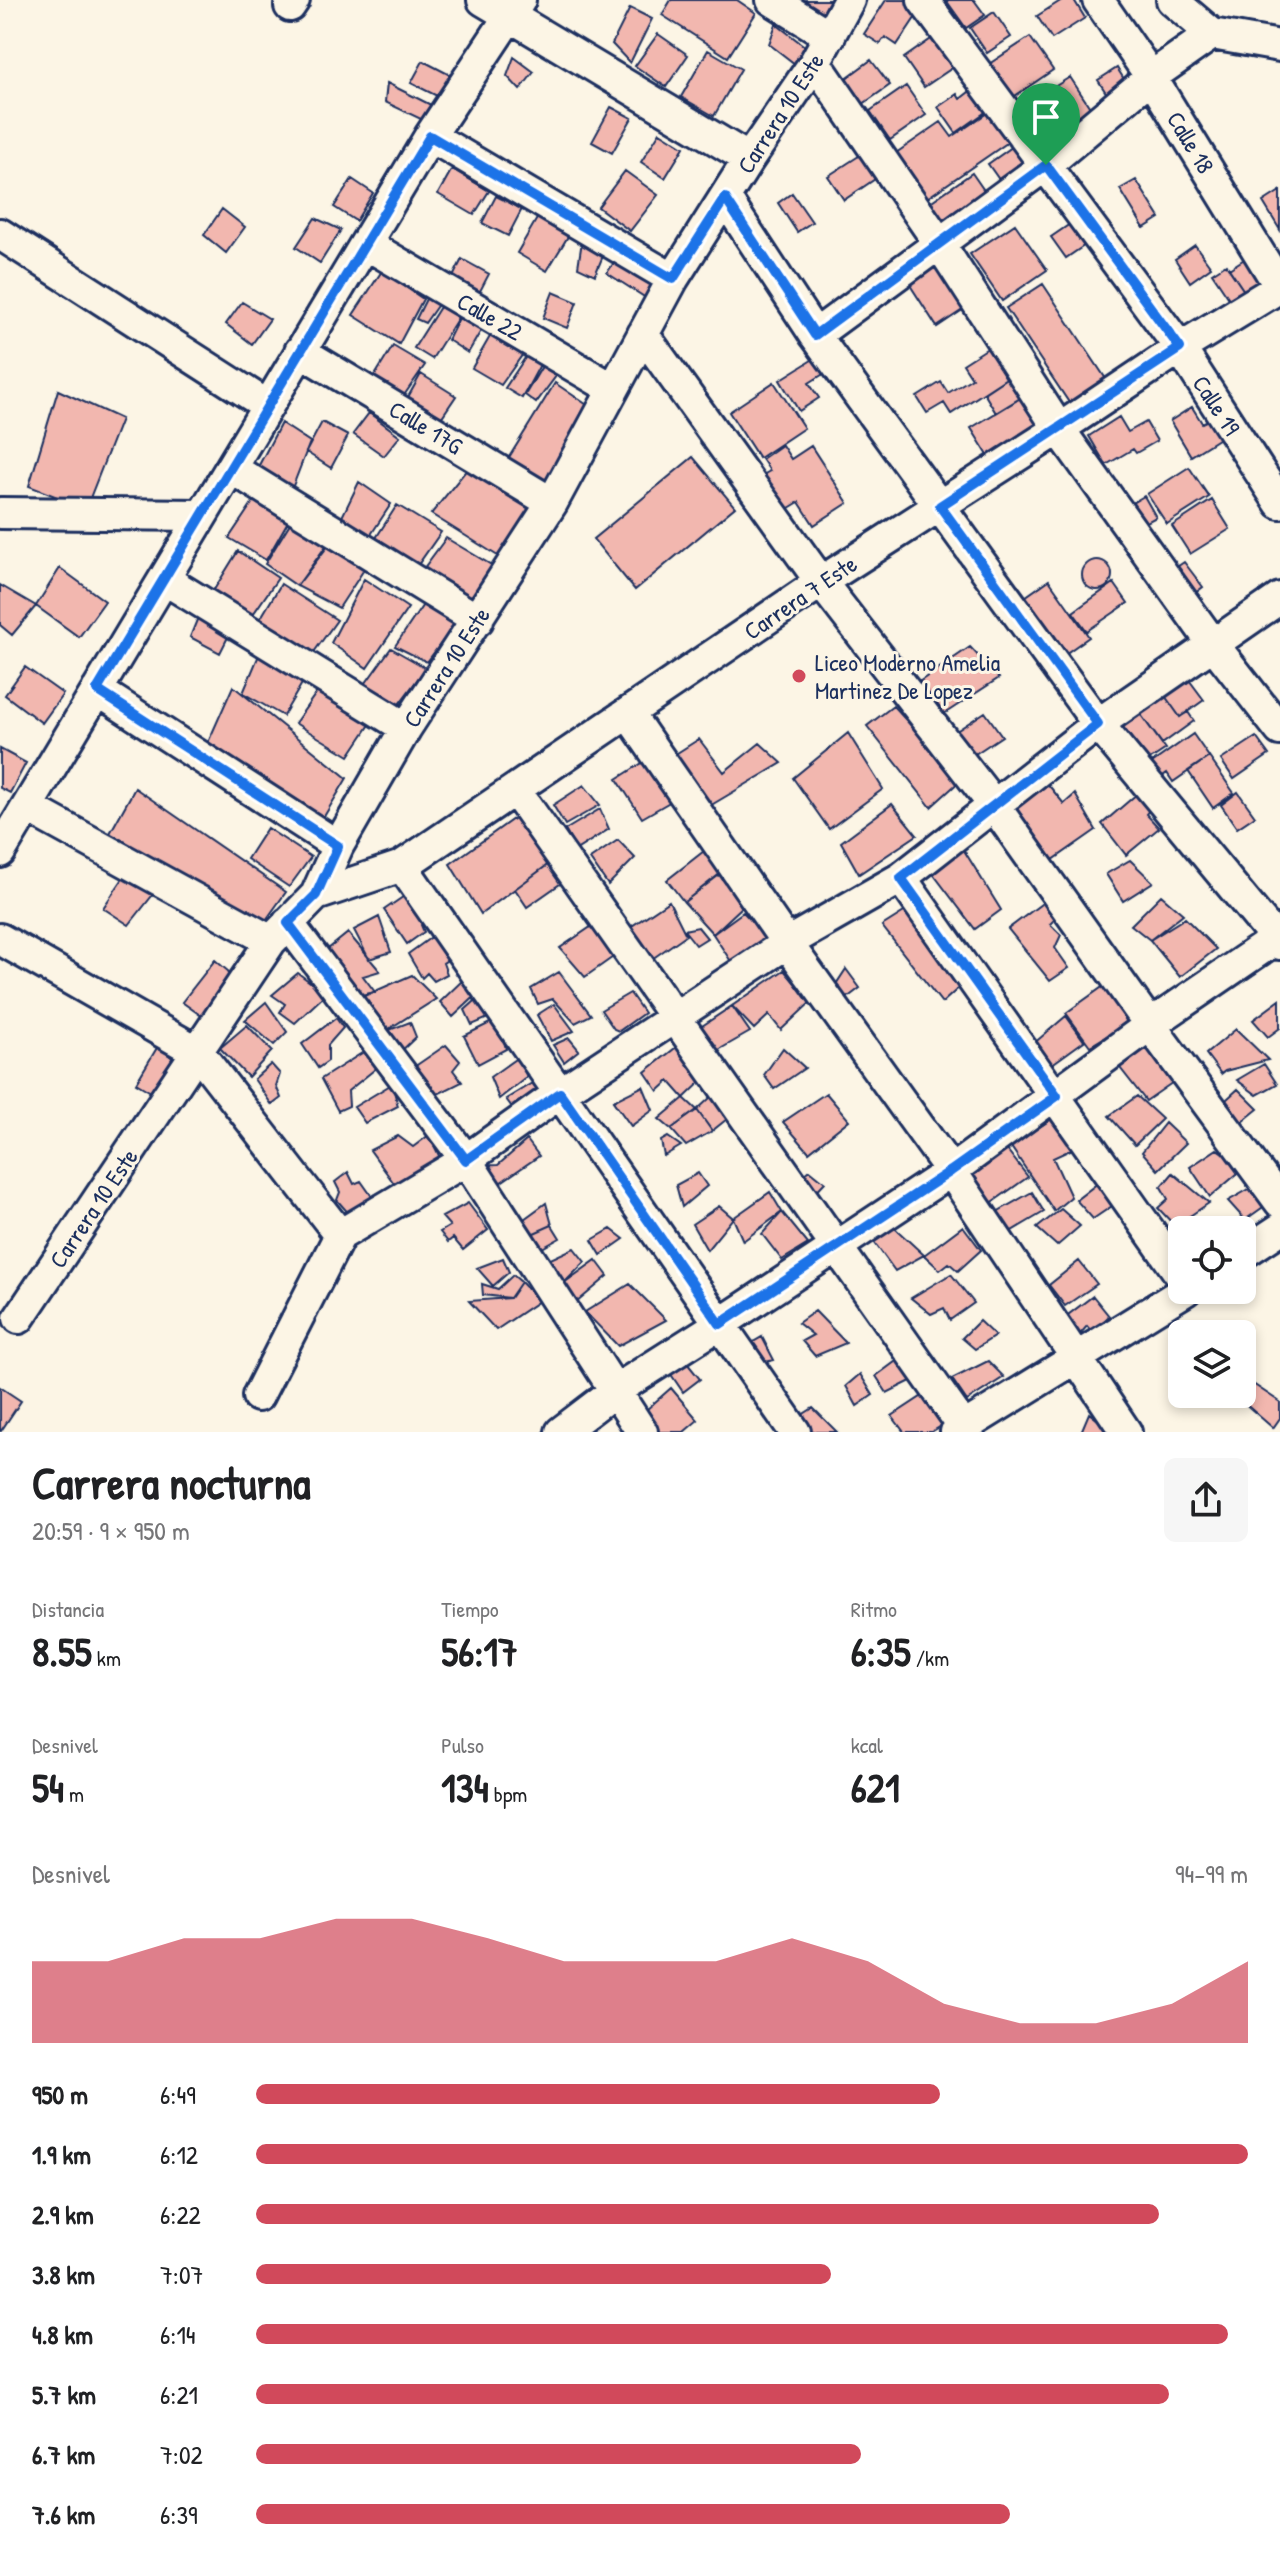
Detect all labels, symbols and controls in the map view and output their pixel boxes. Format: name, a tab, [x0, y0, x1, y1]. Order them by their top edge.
street label: Carrera 10 Este	[729, 46, 831, 179]
pin	[1012, 83, 1080, 165]
icon: arrive	[1024, 95, 1068, 139]
street label: Calle 18	[1160, 105, 1222, 179]
street label: Calle 22	[451, 285, 529, 347]
street label: Calle 19	[1186, 369, 1248, 441]
street label: Calle 17G	[383, 393, 469, 462]
street label: Carrera 7 Este	[737, 547, 863, 647]
street label: Carrera 10 Este	[395, 600, 497, 733]
place label: Liceo Moderno Amelia Martinez De Lopez	[815, 646, 1000, 706]
marker: Liceo Moderno Amelia Martinez De Lopez	[790, 667, 808, 685]
street label: Carrera 10 Este	[41, 1142, 145, 1274]
map controls	[1168, 1216, 1256, 1408]
button: locate	[1168, 1216, 1256, 1304]
button: layers	[1168, 1320, 1256, 1408]
text: Carrera nocturna	[32, 1453, 311, 1513]
button: share	[1164, 1458, 1248, 1542]
text: 20:59 · 9 × 950 m	[32, 1513, 190, 1548]
text: Distancia	[32, 1594, 104, 1624]
text: Tiempo	[441, 1594, 499, 1624]
text: Ritmo	[851, 1594, 897, 1624]
text: 8.55	[32, 1624, 92, 1678]
text: 56:17	[441, 1624, 518, 1678]
text: 6:35	[851, 1624, 911, 1678]
text: km	[92, 1643, 121, 1673]
text: /km	[911, 1643, 949, 1673]
text: Desnivel	[32, 1730, 98, 1760]
text: Pulso	[441, 1730, 484, 1760]
text: kcal	[851, 1730, 883, 1760]
text: 54	[32, 1760, 64, 1814]
text: 134	[441, 1760, 489, 1814]
text: 621	[851, 1760, 900, 1814]
text: m	[64, 1779, 84, 1809]
text: bpm	[489, 1779, 527, 1809]
text: Desnivel	[32, 1856, 110, 1891]
text: 94–99 m	[1175, 1856, 1248, 1891]
text: 950 m	[32, 2077, 88, 2112]
text: 6:49	[160, 2077, 196, 2112]
text: 1.9 km	[32, 2137, 91, 2172]
text: 6:12	[160, 2137, 198, 2172]
text: 2.9 km	[32, 2197, 94, 2232]
text: 6:22	[160, 2197, 201, 2232]
text: 3.8 km	[32, 2257, 95, 2292]
text: 7:07	[160, 2257, 203, 2292]
text: 4.8 km	[32, 2317, 93, 2352]
text: 6:14	[160, 2317, 196, 2352]
text: 5.7 km	[32, 2377, 96, 2412]
text: 6:21	[160, 2377, 198, 2412]
text: 6.7 km	[32, 2437, 95, 2472]
text: 7:02	[160, 2437, 203, 2472]
text: 7.6 km	[32, 2497, 95, 2532]
text: 6:39	[160, 2497, 198, 2532]

